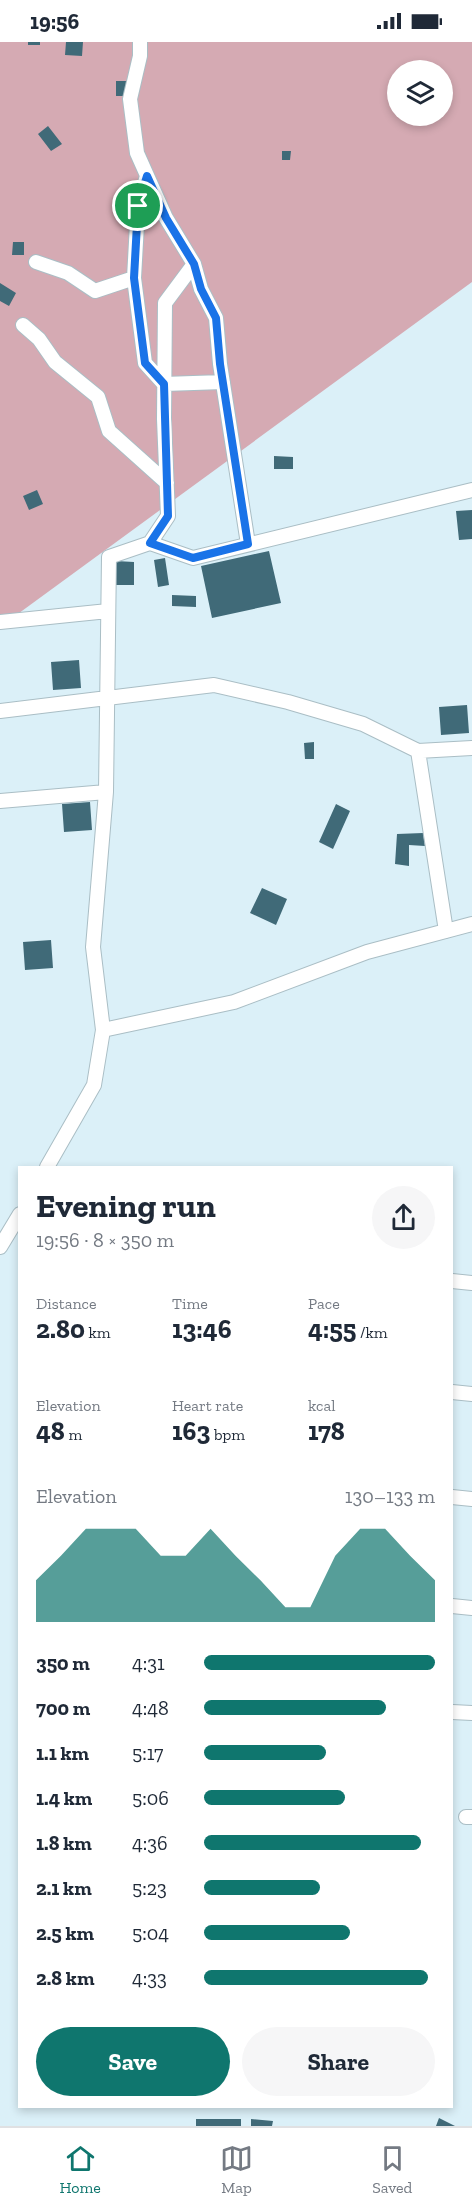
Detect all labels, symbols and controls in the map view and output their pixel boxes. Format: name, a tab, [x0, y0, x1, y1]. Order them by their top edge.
text: 19:56	[30, 8, 79, 35]
map controls	[387, 60, 453, 126]
button: layers	[387, 60, 453, 126]
pin	[112, 180, 163, 231]
icon: arrive	[121, 189, 154, 222]
text: Evening run	[36, 1186, 216, 1225]
button: share	[372, 1186, 435, 1249]
text: 19:56 · 8 × 350 m	[36, 1228, 174, 1252]
text: Distance	[36, 1294, 97, 1313]
text: Time	[172, 1294, 208, 1313]
text: Pace	[308, 1294, 340, 1313]
text: 2.80	[36, 1313, 85, 1345]
text: 13:46	[172, 1313, 232, 1345]
text: 4:55	[308, 1313, 356, 1345]
text: km	[85, 1323, 111, 1342]
text: /km	[356, 1323, 388, 1342]
text: Elevation	[36, 1396, 101, 1415]
text: Heart rate	[172, 1396, 243, 1415]
text: kcal	[308, 1396, 335, 1415]
text: 48	[36, 1415, 65, 1447]
text: 163	[172, 1415, 210, 1447]
text: 178	[308, 1415, 345, 1447]
text: m	[65, 1425, 82, 1444]
text: bpm	[210, 1425, 245, 1444]
text: Elevation	[36, 1484, 117, 1508]
text: 130–133 m	[345, 1484, 435, 1508]
text: 350 m	[36, 1651, 90, 1675]
text: 4:31	[132, 1651, 165, 1675]
text: 700 m	[36, 1696, 90, 1720]
text: 4:48	[132, 1696, 169, 1720]
text: 1.1 km	[36, 1741, 89, 1765]
text: 5:17	[132, 1741, 164, 1765]
text: 1.4 km	[36, 1786, 92, 1810]
text: 5:06	[132, 1786, 169, 1810]
text: 1.8 km	[36, 1831, 92, 1855]
text: 4:36	[132, 1831, 168, 1855]
text: 2.1 km	[36, 1876, 92, 1900]
text: 5:23	[132, 1876, 167, 1900]
text: 2.5 km	[36, 1921, 94, 1945]
text: 5:04	[132, 1921, 169, 1945]
text: 2.8 km	[36, 1966, 94, 1990]
text: 4:33	[132, 1966, 167, 1990]
button: Save	[36, 2027, 230, 2096]
button: Share	[242, 2027, 435, 2096]
tab: Home	[60, 2142, 101, 2197]
tab: Map	[220, 2142, 253, 2197]
tab: Saved	[372, 2142, 412, 2197]

